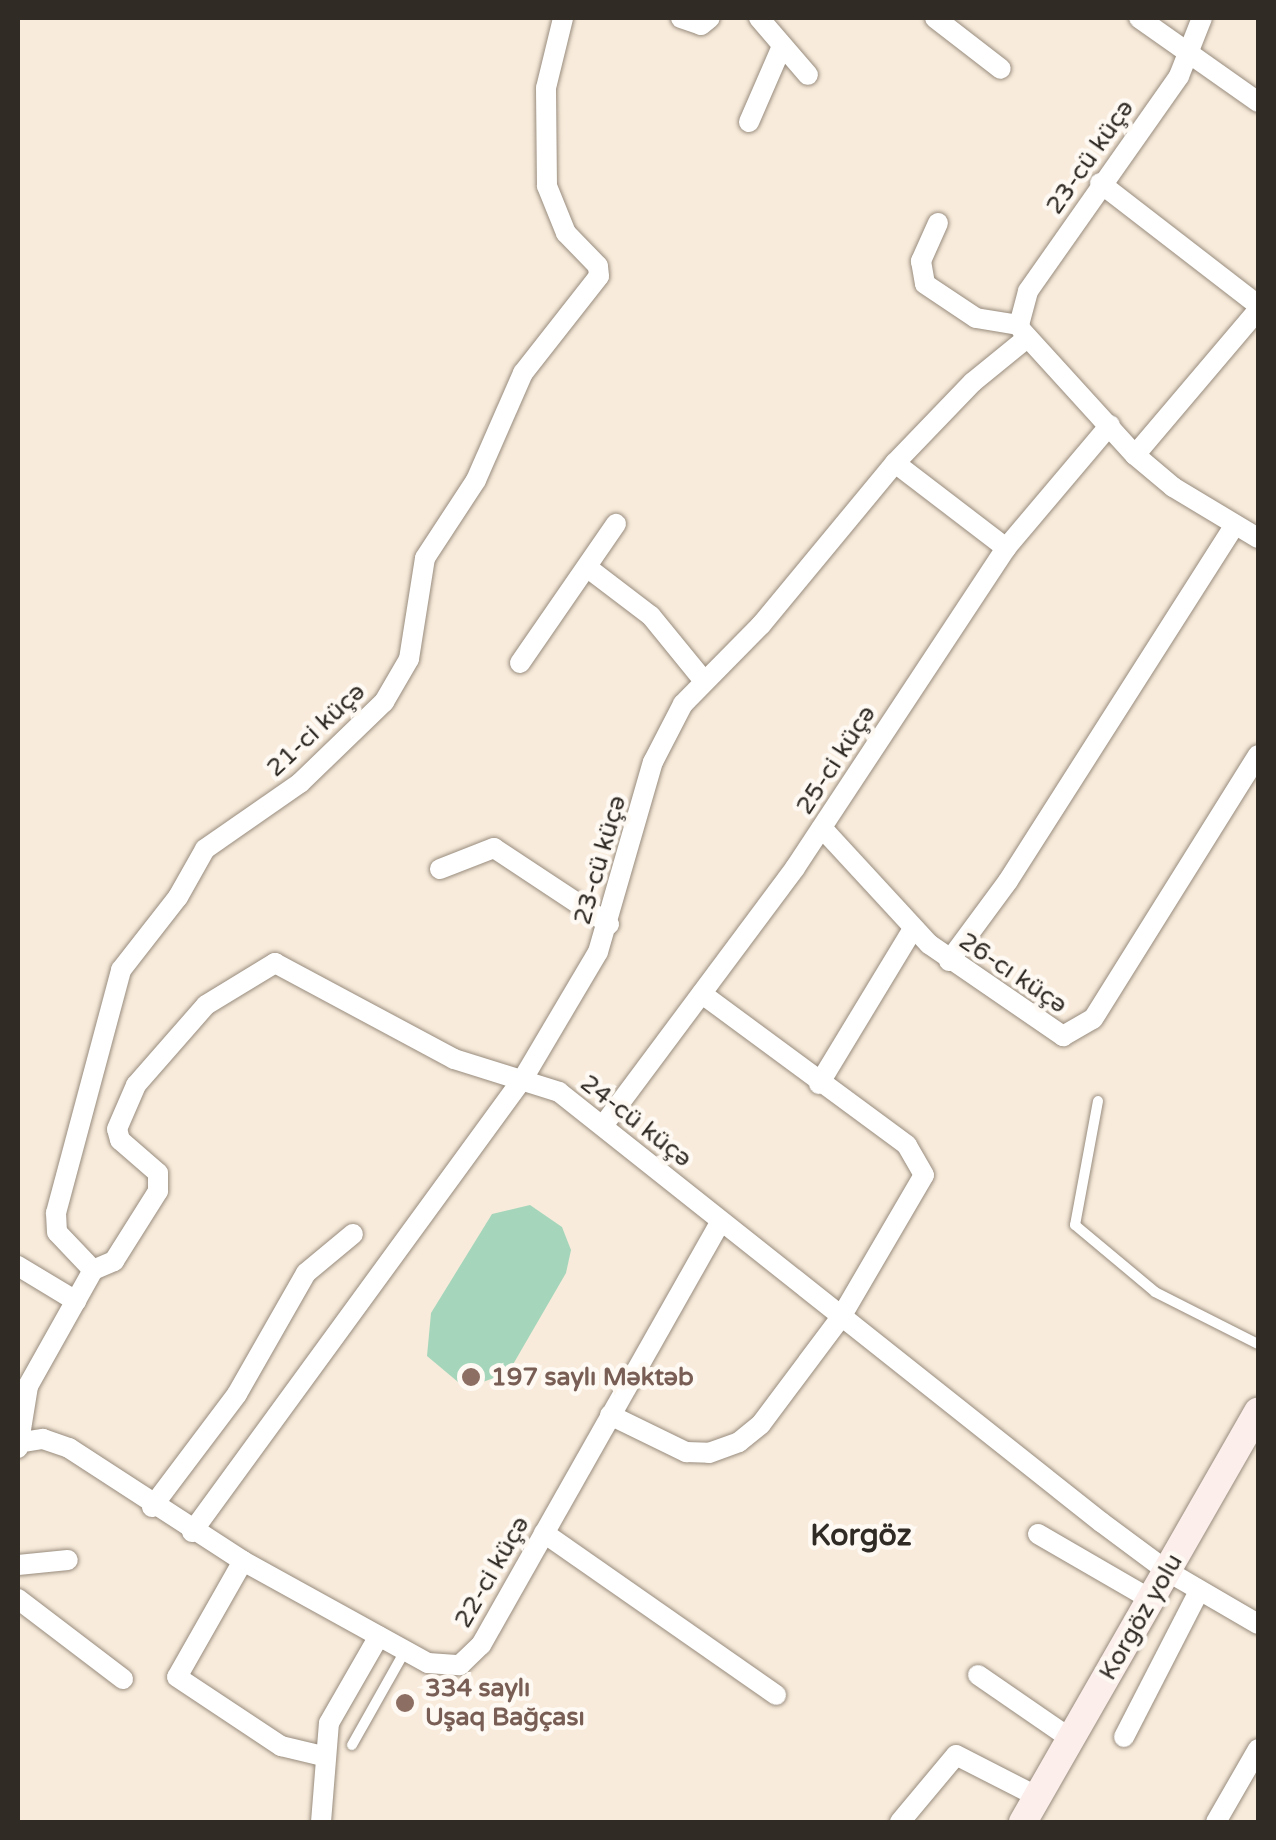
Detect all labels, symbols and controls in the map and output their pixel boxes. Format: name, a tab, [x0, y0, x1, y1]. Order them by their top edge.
street label: 23-cü küçə	[1040, 94, 1140, 220]
street label: 21-ci küçə	[260, 677, 372, 783]
street label: 25-ci küçə	[790, 700, 882, 820]
street label: 23-cü küçə	[567, 792, 633, 928]
street label: 26-cı küçə	[953, 926, 1073, 1020]
street label: 24-cü küçə	[574, 1068, 698, 1174]
place label: 197 saylı Məktəb	[491, 1362, 694, 1392]
marker: 197 saylı Məktəb	[460, 1366, 482, 1388]
street label: 22-ci küçə	[448, 1511, 536, 1633]
district label: Korgöz	[810, 1518, 912, 1554]
street label: Korgöz yolu	[1093, 1548, 1189, 1686]
place label: 334 saylı Uşaq Bağçası	[425, 1674, 585, 1733]
marker: 334 saylı Uşaq Bağçası	[394, 1692, 416, 1714]

